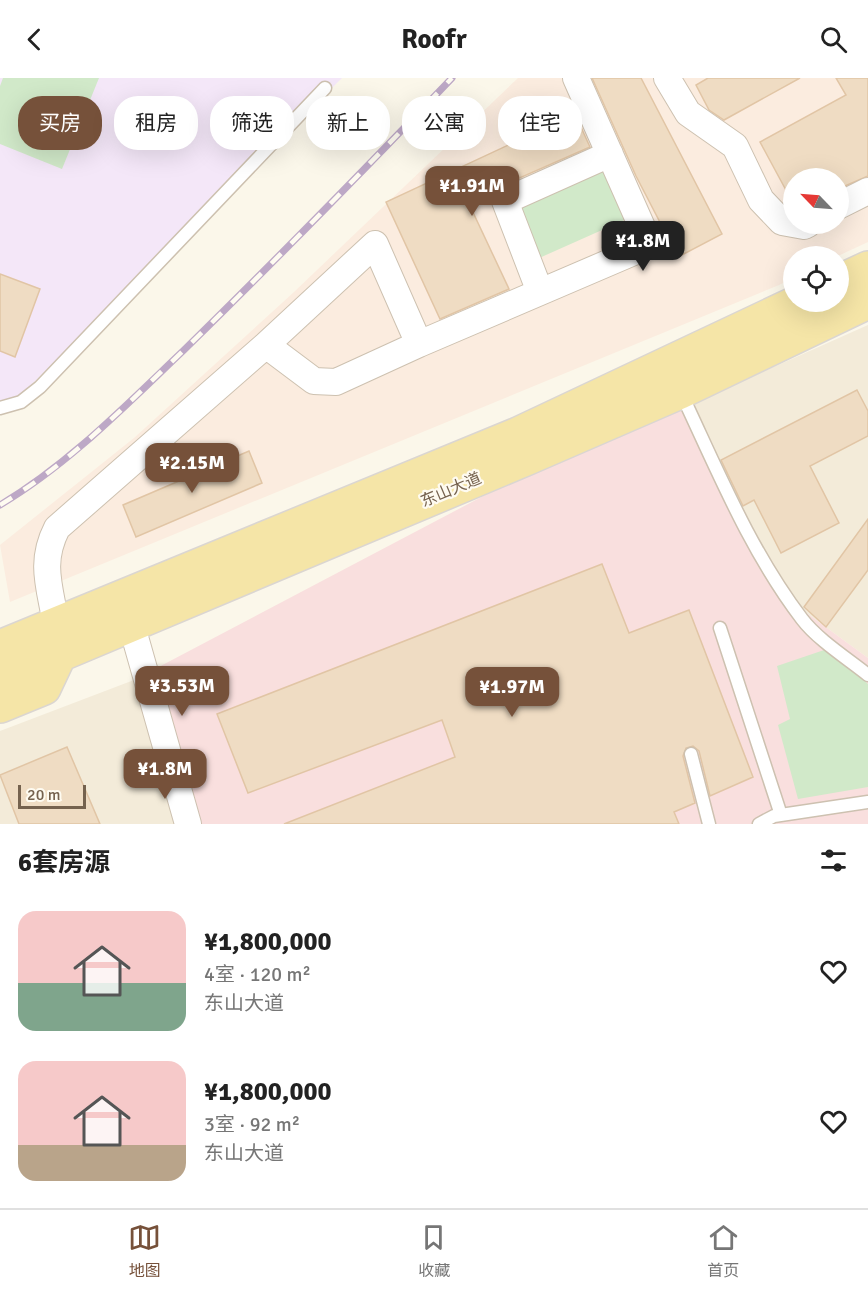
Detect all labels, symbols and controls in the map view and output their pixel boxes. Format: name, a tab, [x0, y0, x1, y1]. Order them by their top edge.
icon: back	[18, 23, 51, 56]
text: Roofr	[401, 23, 467, 56]
icon: search	[817, 23, 850, 56]
chip: 买房	[18, 96, 102, 150]
chip: 租房	[114, 96, 198, 150]
chip: 筛选	[210, 96, 294, 150]
chip: 新上	[306, 96, 390, 150]
chip: 公寓	[402, 96, 486, 150]
chip: 住宅	[498, 96, 582, 150]
pin: ¥1.91M	[423, 166, 521, 217]
north arrow	[783, 168, 849, 234]
map controls	[783, 168, 849, 312]
text: ¥1.91M	[439, 173, 505, 198]
pin: ¥1.8M	[601, 221, 685, 272]
text: ¥1.8M	[616, 228, 670, 253]
button: locate	[783, 246, 849, 312]
pin: ¥2.15M	[143, 443, 241, 494]
text: ¥2.15M	[159, 450, 225, 475]
street label: 东山大道	[418, 468, 484, 512]
pin: ¥3.53M	[133, 666, 231, 717]
pin: ¥1.97M	[463, 667, 561, 718]
text: ¥3.53M	[149, 673, 215, 698]
text: ¥1.97M	[479, 674, 545, 699]
pin: ¥1.8M	[123, 749, 207, 800]
text: ¥1.8M	[138, 756, 192, 781]
scale bar	[18, 782, 86, 810]
text: 20 m	[27, 785, 61, 805]
icon: filters	[817, 844, 850, 877]
text: 6套房源	[18, 847, 110, 879]
text: ¥1,800,000	[204, 926, 332, 958]
icon: home	[66, 935, 138, 1007]
icon: heart	[817, 955, 850, 988]
text: 4室 · 120 m²	[204, 962, 311, 987]
text: 东山大道	[204, 991, 284, 1016]
text: ¥1,800,000	[204, 1076, 332, 1108]
icon: home	[66, 1085, 138, 1157]
icon: heart	[817, 1105, 850, 1138]
text: 3室 · 92 m²	[204, 1112, 300, 1137]
text: 东山大道	[204, 1141, 284, 1166]
tab: 地图	[128, 1221, 161, 1281]
tab: 收藏	[417, 1221, 450, 1281]
tab: 首页	[707, 1221, 740, 1281]

